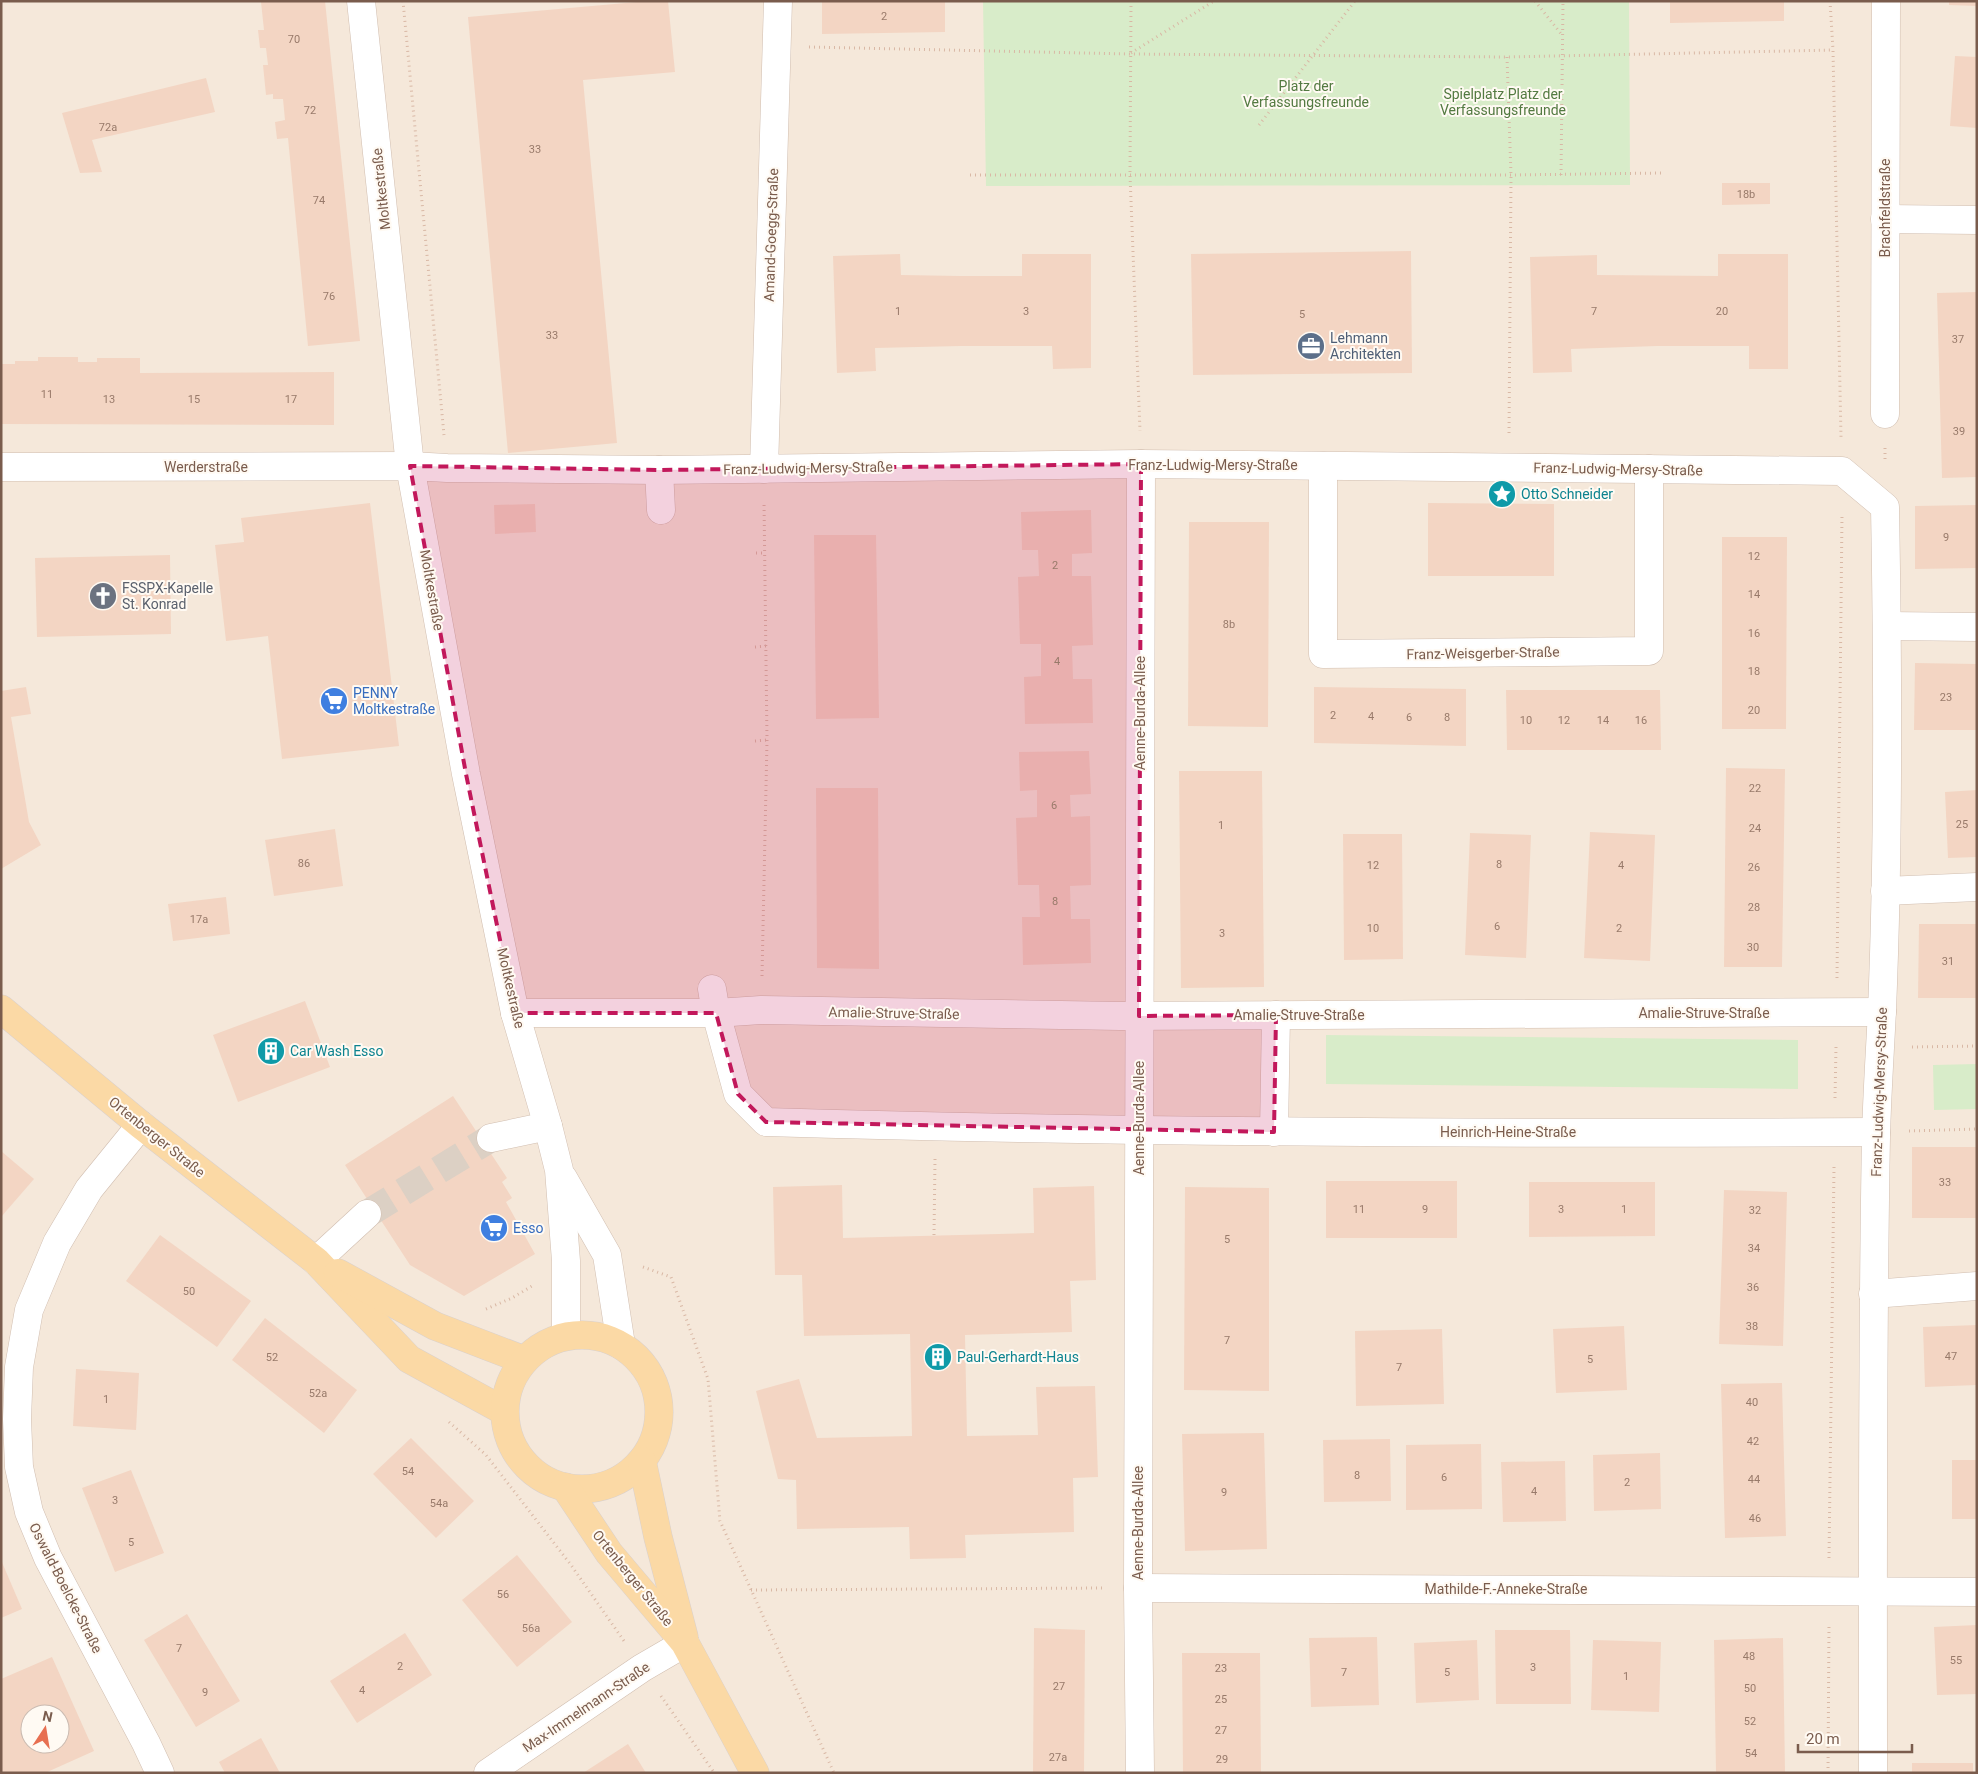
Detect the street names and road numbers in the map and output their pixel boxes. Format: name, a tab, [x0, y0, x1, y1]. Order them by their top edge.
street label: Moltkestraße	[369, 147, 393, 231]
street label: Brachfeldstraße	[1877, 159, 1893, 257]
street label: Amand-Goegg-Straße	[761, 168, 781, 302]
street label: Franz-Ludwig-Mersy-Straße	[1128, 457, 1298, 473]
street label: Werderstraße	[164, 459, 248, 475]
street label: Franz-Ludwig-Mersy-Straße	[723, 459, 893, 477]
street label: Franz-Ludwig-Mersy-Straße	[1533, 460, 1703, 478]
street label: Moltkestraße	[417, 548, 447, 632]
street label: Franz-Weisgerber-Straße	[1406, 644, 1560, 662]
street label: Aenne-Burda-Allee	[1132, 656, 1148, 770]
street label: Moltkestraße	[494, 946, 528, 1030]
street label: Amalie-Struve-Straße	[828, 1004, 960, 1022]
street label: Amalie-Struve-Straße	[1638, 1005, 1770, 1021]
street label: Amalie-Struve-Straße	[1233, 1007, 1365, 1023]
street label: Franz-Ludwig-Mersy-Straße	[1868, 1007, 1890, 1177]
street label: Aenne-Burda-Allee	[1131, 1061, 1147, 1175]
street label: Ortenberger Straße	[106, 1093, 208, 1181]
street label: Heinrich-Heine-Straße	[1440, 1124, 1576, 1140]
street label: Aenne-Burda-Allee	[1130, 1466, 1146, 1580]
street label: Oswald-Boelcke-Straße	[26, 1520, 106, 1656]
street label: Ortenberger Straße	[589, 1527, 677, 1629]
street label: Mathilde-F.-Anneke-Straße	[1425, 1581, 1587, 1597]
street label: Max-Immelmann-Straße	[519, 1658, 653, 1756]

